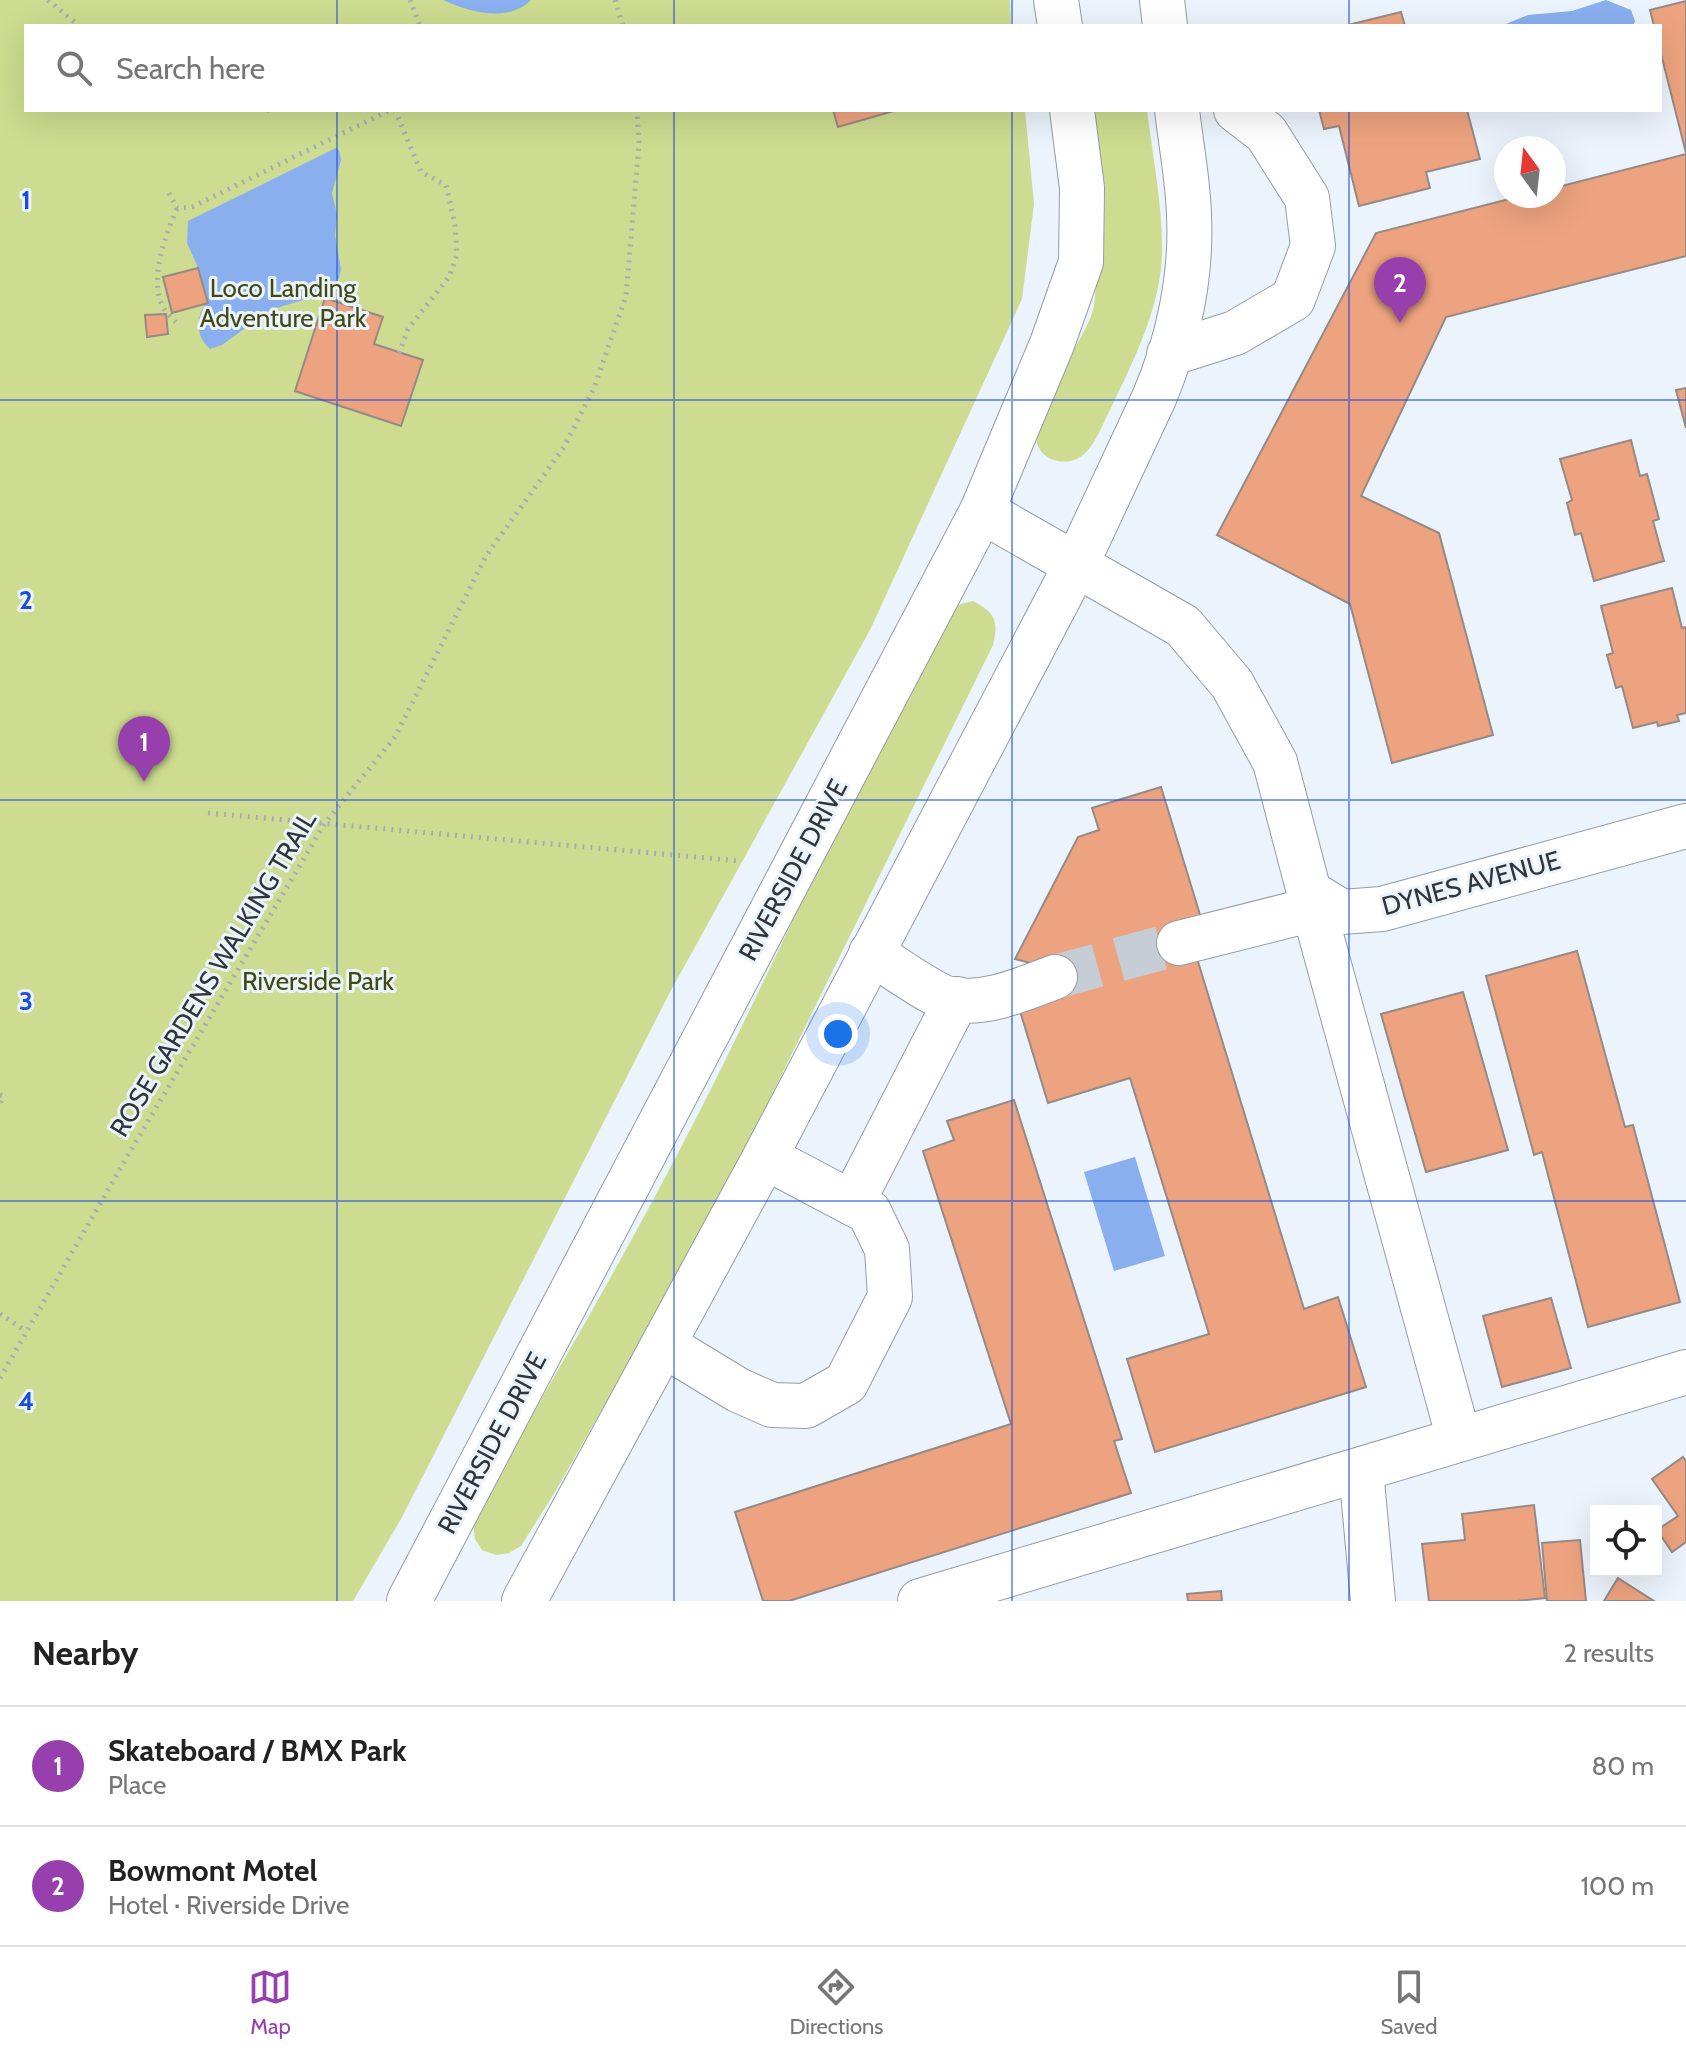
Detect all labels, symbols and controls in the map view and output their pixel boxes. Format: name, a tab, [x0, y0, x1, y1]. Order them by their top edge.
search box	[24, 24, 1662, 112]
icon: search	[52, 46, 96, 90]
text: Search here	[116, 50, 265, 87]
north arrow	[1494, 136, 1566, 208]
text: 1	[21, 184, 31, 216]
pin: 2	[1374, 257, 1426, 323]
park label: Loco Landing Adventure Park	[200, 272, 367, 334]
text: 2	[19, 584, 33, 616]
pin: 1	[118, 716, 170, 782]
street label: RIVERSIDE DRIVE	[732, 774, 854, 966]
street label: ROSE GARDENS WALKING TRAIL	[103, 806, 323, 1142]
street label: DYNES AVENUE	[1378, 844, 1564, 922]
park label: Riverside Park	[242, 965, 394, 997]
text: 3	[19, 985, 33, 1017]
your location	[818, 1014, 858, 1054]
street label: RIVERSIDE DRIVE	[431, 1347, 553, 1539]
text: 4	[18, 1385, 34, 1417]
map controls	[1590, 1505, 1662, 1577]
button: locate	[1590, 1505, 1662, 1577]
text: Nearby	[32, 1632, 139, 1674]
text: 2 results	[1563, 1637, 1654, 1669]
text: Skateboard / BMX Park	[108, 1732, 406, 1769]
text: 1	[53, 1750, 63, 1782]
text: 80 m	[1591, 1750, 1654, 1782]
text: Place	[108, 1769, 166, 1801]
text: Bowmont Motel	[108, 1852, 317, 1889]
text: 2	[51, 1870, 65, 1902]
text: 100 m	[1581, 1870, 1654, 1902]
text: Hotel · Riverside Drive	[108, 1889, 349, 1921]
tab: Map	[248, 1965, 292, 2040]
tab: Directions	[789, 1965, 883, 2040]
tab: Saved	[1380, 1965, 1438, 2040]

